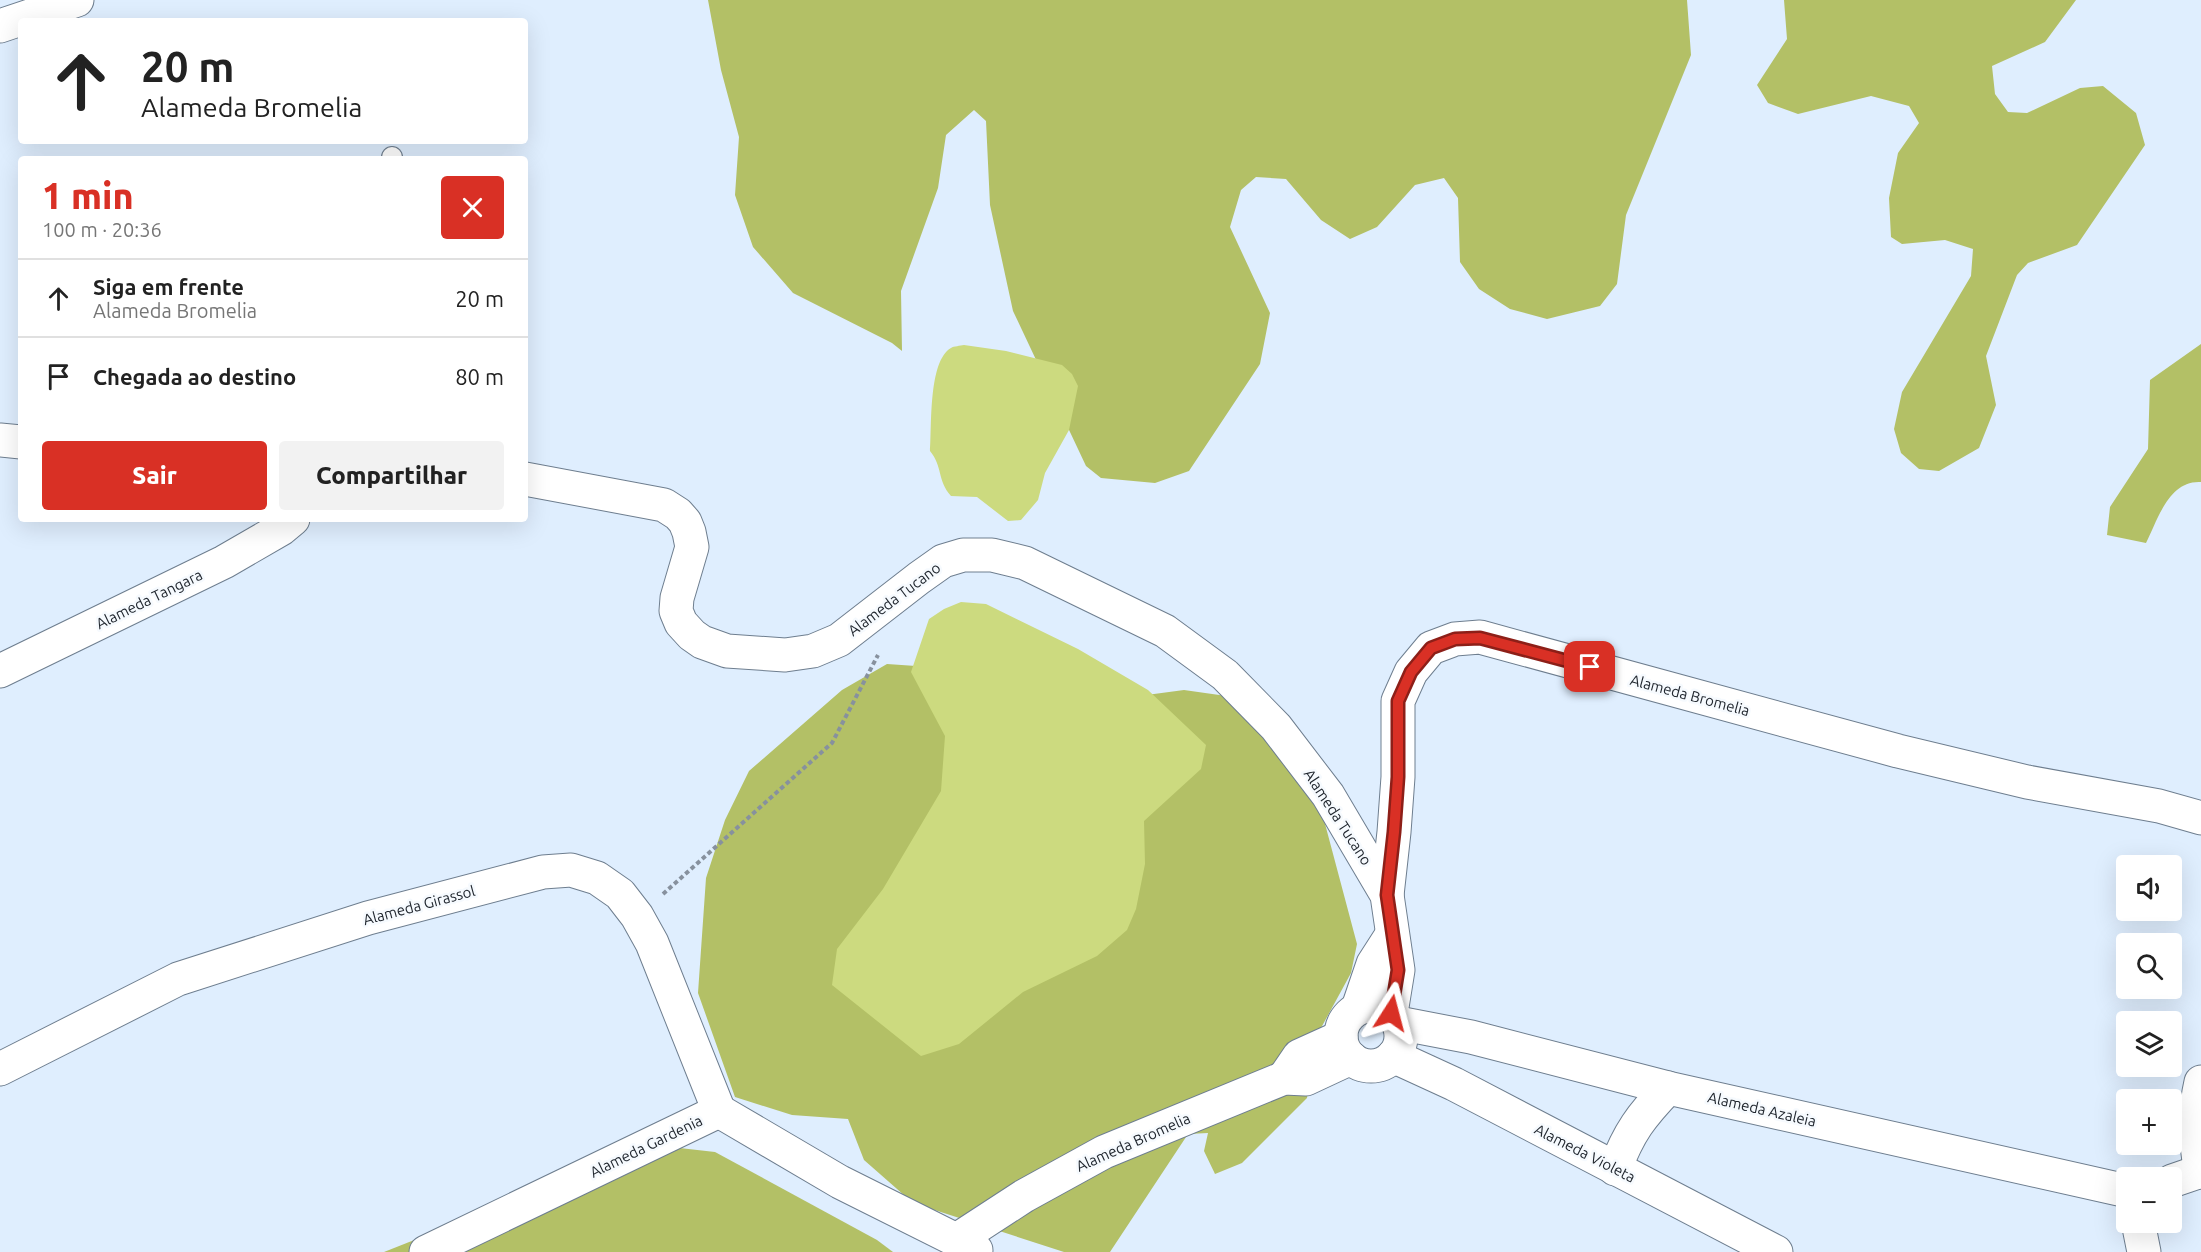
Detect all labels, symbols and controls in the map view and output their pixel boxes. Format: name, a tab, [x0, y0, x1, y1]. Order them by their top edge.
icon: ahead	[42, 42, 120, 120]
text: 20 m	[141, 43, 235, 90]
text: Alameda Bromelia	[141, 92, 362, 122]
text: 1 min	[42, 175, 134, 216]
button: close	[441, 176, 504, 239]
text: 100 m · 20:36	[42, 218, 162, 241]
text: Siga em frente	[93, 274, 244, 299]
icon: ahead	[42, 282, 75, 315]
text: 20 m	[455, 286, 504, 311]
text: Alameda Bromelia	[93, 299, 257, 322]
icon: arrive	[42, 360, 75, 393]
text: Chegada ao destino	[93, 364, 296, 389]
text: 80 m	[455, 364, 504, 389]
button: Sair	[42, 441, 267, 510]
button: Compartilhar	[279, 441, 504, 510]
street label: Alameda Tucano	[845, 559, 943, 639]
street label: Alameda Tangara	[93, 566, 205, 632]
pin	[1564, 641, 1615, 692]
icon: arrive	[1573, 650, 1606, 683]
street label: Alameda Bromelia	[1628, 671, 1752, 719]
street label: Alameda Tucano	[1301, 766, 1375, 868]
map controls	[2116, 855, 2182, 1233]
button: sound	[2116, 855, 2182, 921]
street label: Alameda Girassol	[361, 882, 477, 928]
button: search	[2116, 933, 2182, 999]
position arrow	[1359, 981, 1423, 1045]
button: layers	[2116, 1011, 2182, 1077]
street label: Alameda Azaleia	[1706, 1088, 1818, 1130]
button: +	[2116, 1089, 2182, 1155]
street label: Alameda Bromelia	[1073, 1109, 1193, 1175]
street label: Alameda Gardenia	[587, 1111, 705, 1181]
street label: Alameda Violeta	[1532, 1120, 1638, 1186]
button: −	[2116, 1167, 2182, 1233]

